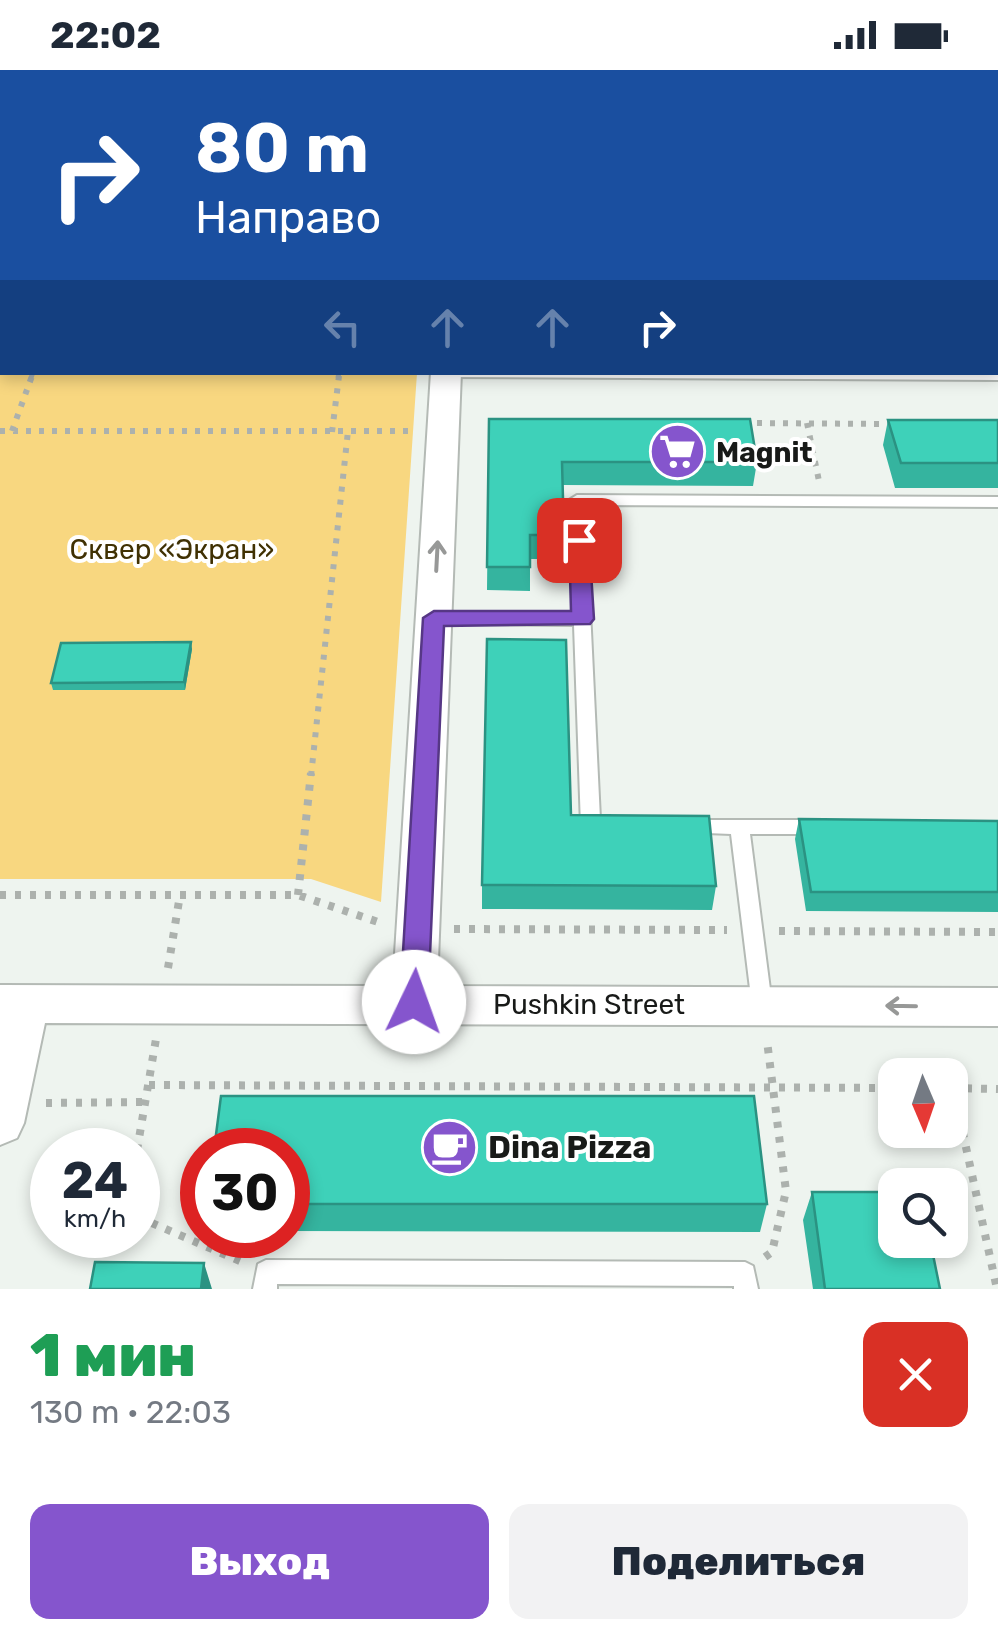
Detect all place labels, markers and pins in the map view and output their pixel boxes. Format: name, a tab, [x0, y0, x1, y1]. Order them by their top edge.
supermarket icon: Magnit	[647, 422, 707, 482]
place label: Magnit	[716, 436, 813, 469]
pin	[537, 498, 622, 583]
cafe icon: Dina Pizza	[419, 1117, 479, 1177]
place label: Dina Pizza	[488, 1128, 651, 1166]

